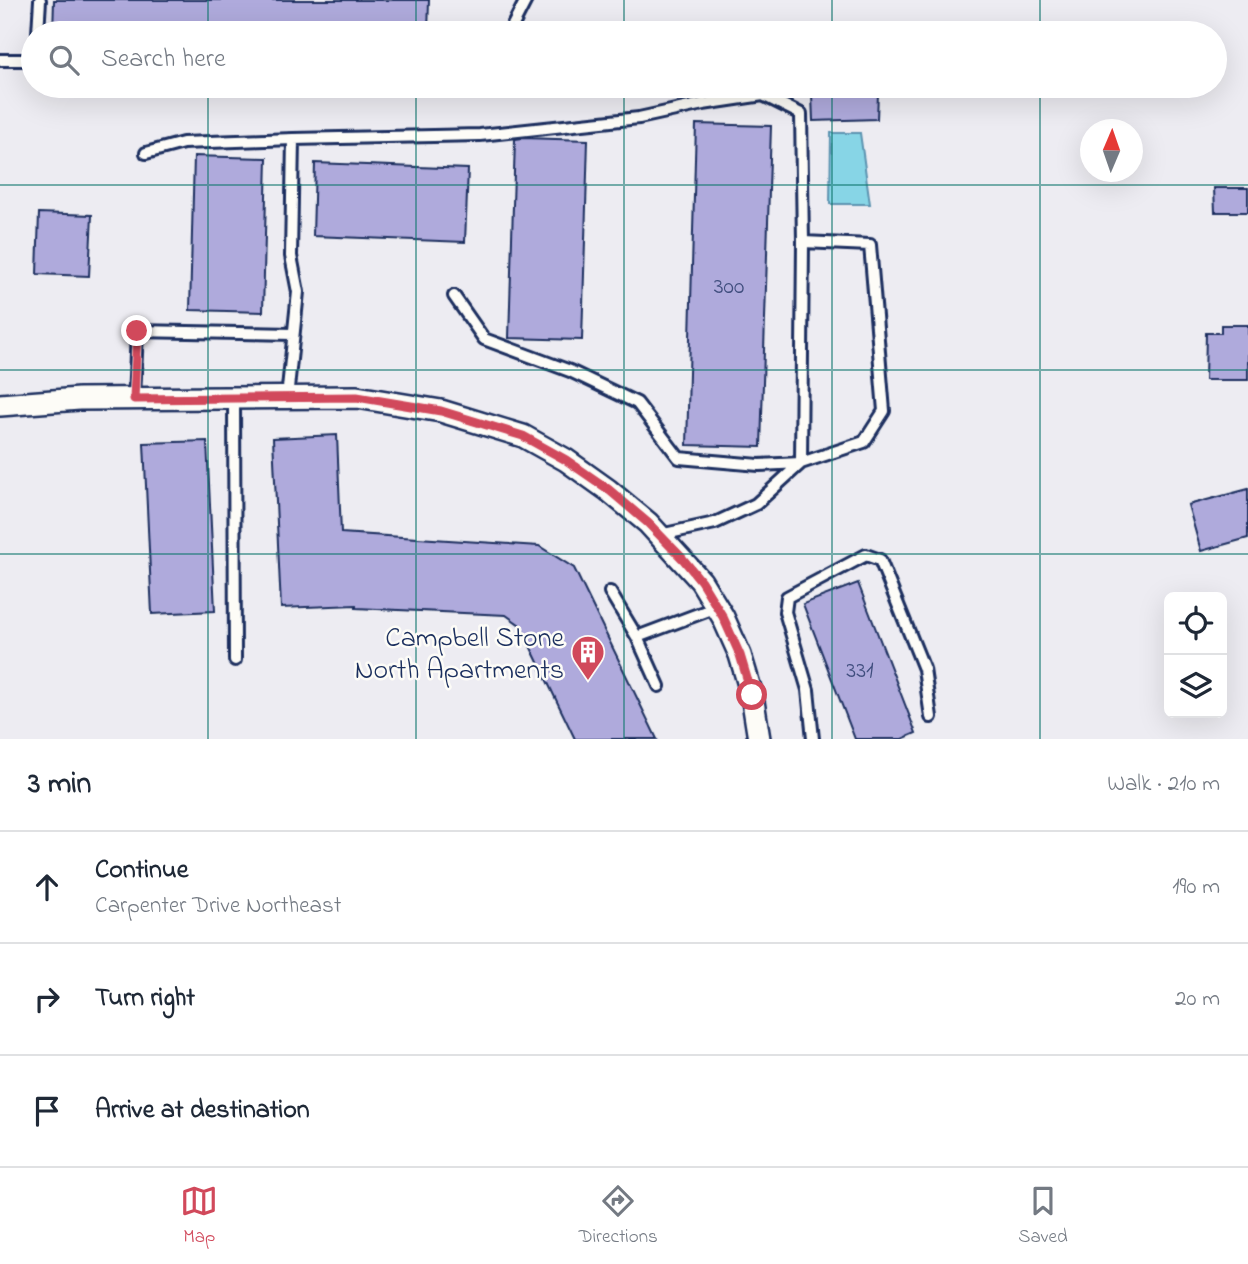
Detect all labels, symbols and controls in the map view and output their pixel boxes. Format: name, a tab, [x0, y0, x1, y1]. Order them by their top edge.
search box	[21, 21, 1227, 98]
icon: search	[45, 41, 83, 79]
text: Search here	[101, 41, 226, 79]
north arrow	[1080, 119, 1143, 182]
house number: 300	[714, 270, 744, 305]
route end	[121, 315, 152, 346]
map controls	[1164, 592, 1227, 718]
button: locate	[1164, 592, 1227, 655]
place label: Campbell Stone North Apartments	[355, 619, 564, 692]
building icon: Campbell Stone North Apartments	[569, 633, 607, 682]
house number: 331	[846, 654, 874, 689]
button: layers	[1164, 655, 1227, 718]
route start	[736, 679, 767, 710]
text: 3 min	[28, 763, 91, 807]
text: Walk · 210 m	[1107, 768, 1220, 801]
text: Continue	[95, 852, 188, 890]
icon: ahead	[28, 868, 66, 906]
text: 190 m	[1172, 871, 1220, 904]
text: Carpenter Drive Northeast	[95, 890, 341, 923]
icon: right	[28, 980, 66, 1018]
text: Turn right	[95, 980, 195, 1018]
text: 20 m	[1175, 983, 1220, 1016]
icon: arrive	[28, 1092, 66, 1130]
text: Arrive at destination	[95, 1092, 310, 1130]
tab: Map	[180, 1182, 218, 1251]
tab: Directions	[579, 1182, 658, 1251]
tab: Saved	[1018, 1182, 1068, 1251]

